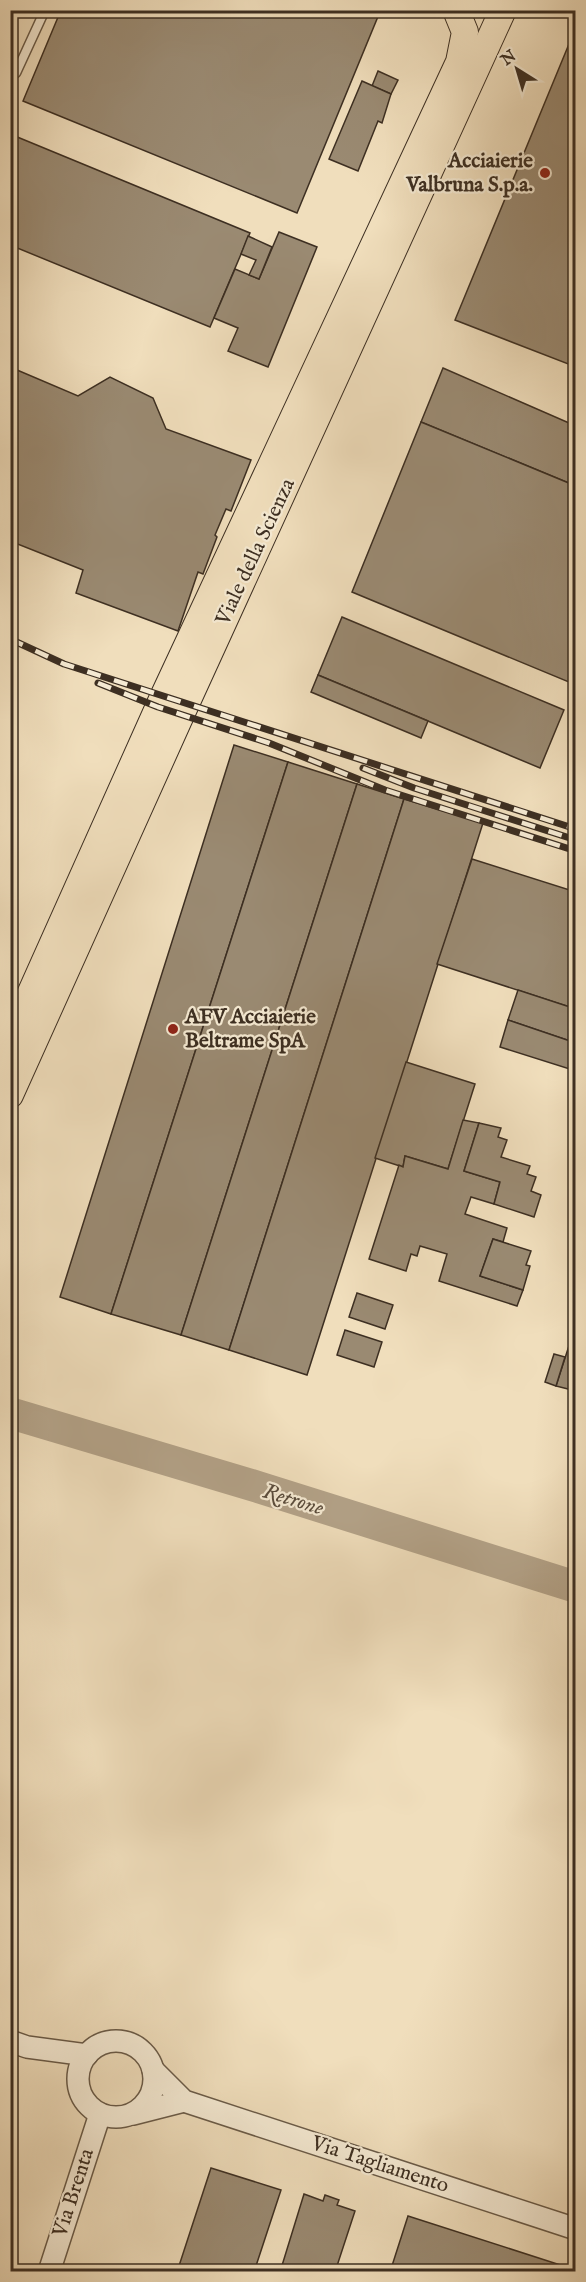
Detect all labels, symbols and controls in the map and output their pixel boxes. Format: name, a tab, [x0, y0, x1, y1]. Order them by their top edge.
north arrow	[487, 39, 547, 99]
text: N	[497, 46, 521, 71]
place label: Acciaierie Valbruna S.p.a.	[405, 148, 533, 199]
marker: Acciaierie Valbruna S.p.a.	[538, 166, 552, 180]
street label: Viale della Scienza	[210, 473, 302, 631]
place label: AFV Acciaierie Beltrame SpA	[184, 1004, 316, 1055]
marker: AFV Acciaierie Beltrame SpA	[166, 1022, 180, 1036]
water label: Retrone	[259, 1478, 327, 1523]
street label: Via Tagliamento	[307, 2130, 452, 2200]
street label: Via Brenta	[47, 2144, 101, 2242]

